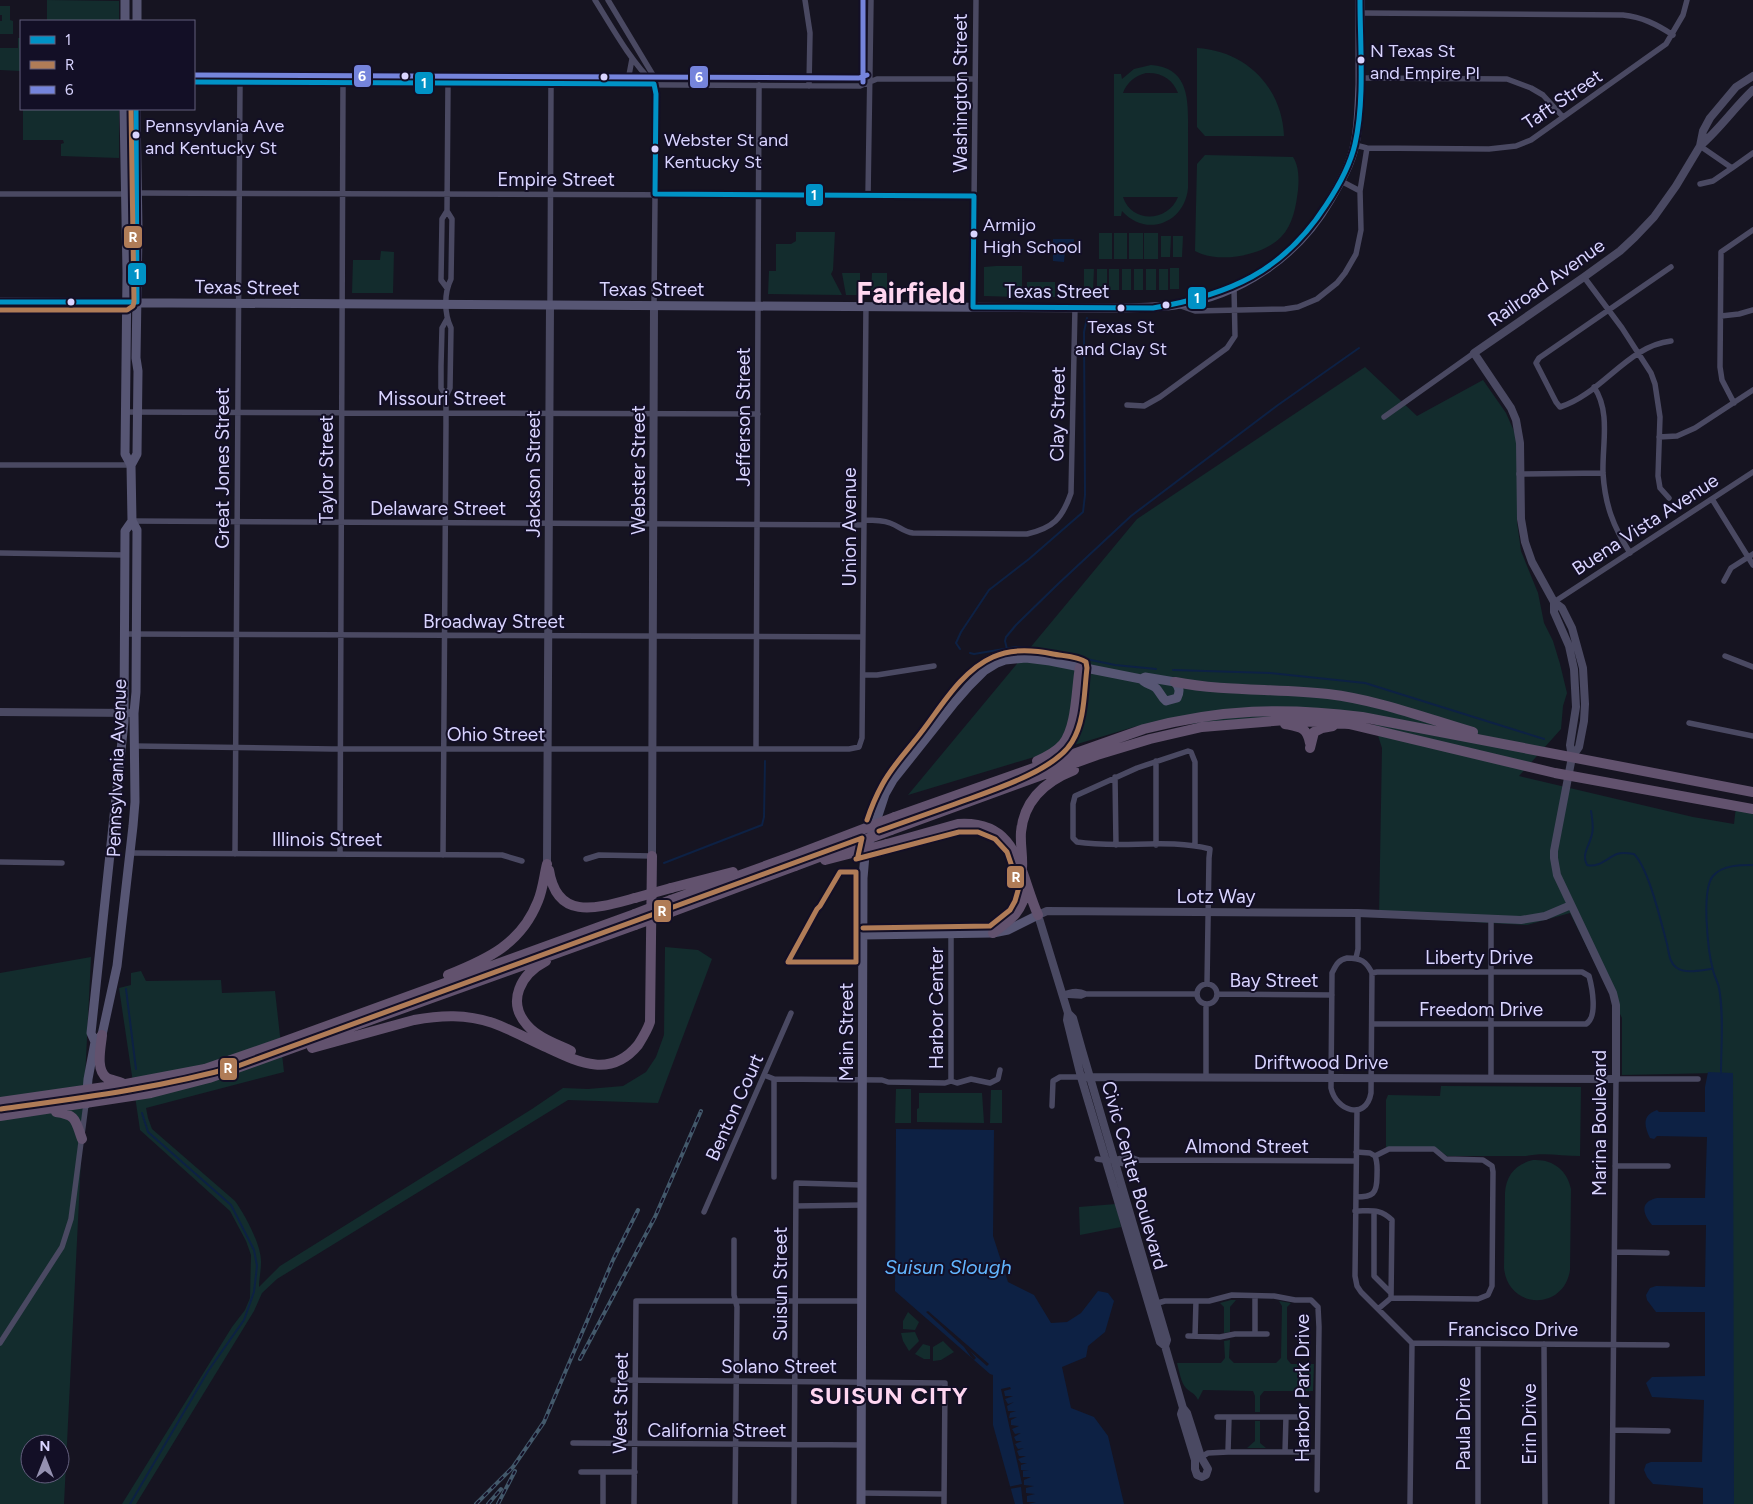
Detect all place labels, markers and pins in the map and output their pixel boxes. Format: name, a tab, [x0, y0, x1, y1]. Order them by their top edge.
place label: N Texas St and Empire Pl	[1370, 40, 1480, 84]
marker: N Texas St and Empire Pl	[1356, 55, 1366, 65]
unlabelled marker	[400, 71, 410, 81]
unlabelled marker	[599, 72, 609, 82]
place label: Pennsyvlania Ave and Kentucky St	[145, 115, 284, 159]
place label: Webster St and Kentucky St	[664, 129, 789, 173]
marker: Pennsyvlania Ave and Kentucky St	[131, 130, 141, 140]
marker: Webster St and Kentucky St	[650, 144, 660, 154]
place label: Armijo High School	[983, 214, 1081, 258]
marker: Armijo High School	[969, 229, 979, 239]
unlabelled marker	[66, 297, 76, 307]
unlabelled marker	[1161, 300, 1171, 310]
marker: Texas St and Clay St	[1116, 303, 1126, 313]
place label: Texas St and Clay St	[1075, 316, 1167, 360]

